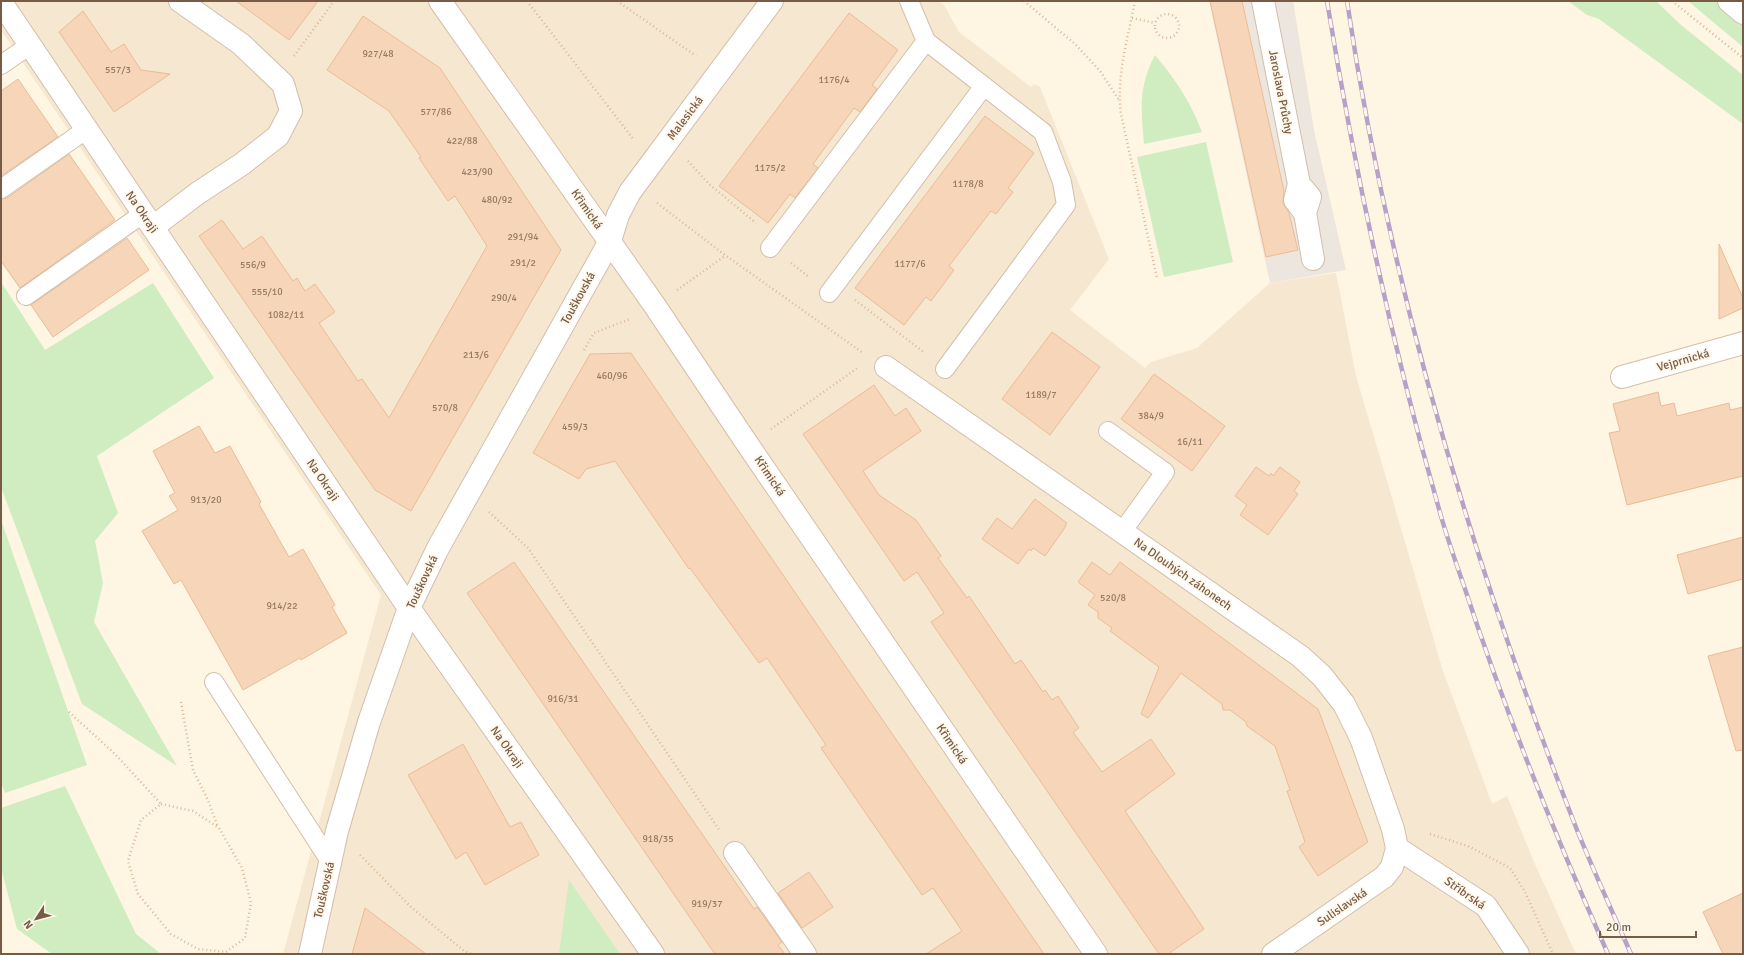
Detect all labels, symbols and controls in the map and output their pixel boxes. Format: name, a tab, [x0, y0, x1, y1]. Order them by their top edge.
house number: 927/48	[362, 48, 394, 60]
street label: Jaroslava Průchy	[1265, 49, 1296, 136]
house number: 557/3	[105, 64, 131, 76]
house number: 1176/4	[818, 74, 850, 86]
street label: Malesická	[664, 93, 707, 143]
house number: 577/86	[420, 106, 452, 118]
house number: 422/88	[446, 135, 478, 147]
house number: 1175/2	[754, 162, 786, 174]
house number: 423/90	[461, 166, 493, 178]
house number: 1178/8	[952, 178, 984, 190]
street label: Křimická	[567, 186, 606, 232]
street label: Na Okraji	[122, 188, 161, 236]
house number: 480/92	[481, 194, 513, 206]
house number: 291/94	[507, 231, 539, 243]
house number: 291/2	[510, 257, 536, 269]
house number: 1177/6	[894, 258, 926, 270]
house number: 556/9	[240, 259, 266, 271]
street label: Touškovská	[558, 269, 599, 327]
house number: 555/10	[251, 286, 283, 298]
house number: 290/4	[491, 292, 518, 304]
house number: 1082/11	[268, 309, 304, 321]
street label: Vejprnická	[1655, 346, 1711, 375]
house number: 213/6	[463, 349, 489, 361]
house number: 460/96	[596, 370, 628, 382]
house number: 1189/7	[1025, 389, 1057, 401]
house number: 570/8	[432, 402, 458, 414]
house number: 384/9	[1138, 410, 1164, 422]
house number: 459/3	[562, 421, 588, 433]
house number: 16/11	[1177, 436, 1203, 448]
street label: Křimická	[751, 453, 789, 499]
street label: Na Okraji	[303, 456, 342, 504]
house number: 913/20	[190, 494, 222, 506]
street label: Na Dlouhých záhonech	[1131, 535, 1235, 614]
street label: Touškovská	[403, 553, 441, 612]
house number: 520/8	[1100, 592, 1126, 604]
house number: 914/22	[266, 600, 298, 612]
house number: 916/31	[547, 693, 579, 705]
street label: Křimická	[933, 721, 971, 767]
street label: Na Okraji	[487, 723, 526, 771]
house number: 918/35	[642, 833, 674, 845]
street label: Touškovská	[311, 860, 338, 920]
street label: Stříbrská	[1441, 874, 1488, 913]
street label: Sulislavská	[1314, 885, 1370, 930]
house number: 919/37	[691, 898, 723, 910]
north arrow	[16, 899, 56, 939]
scale bar	[1600, 913, 1696, 939]
text: N	[21, 918, 36, 932]
text: 20 m	[1606, 920, 1631, 935]

